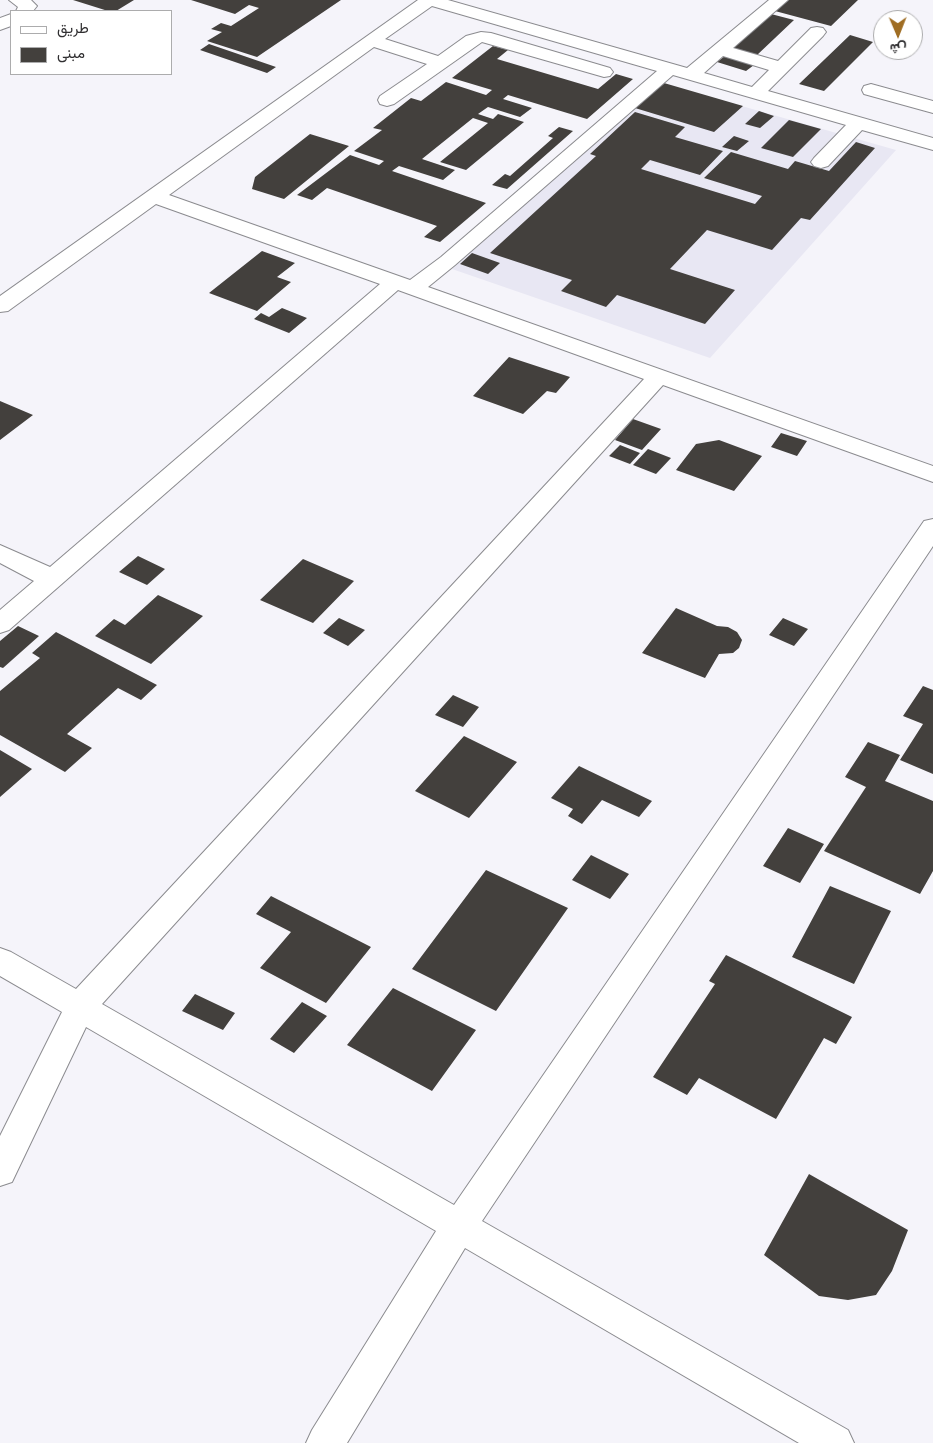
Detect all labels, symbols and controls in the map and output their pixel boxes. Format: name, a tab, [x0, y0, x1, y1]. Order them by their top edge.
legend	[10, 10, 172, 75]
north arrow	[873, 10, 923, 60]
text: طريق	[57, 19, 89, 36]
text: ش	[890, 41, 907, 57]
text: مبنى	[57, 44, 85, 61]

